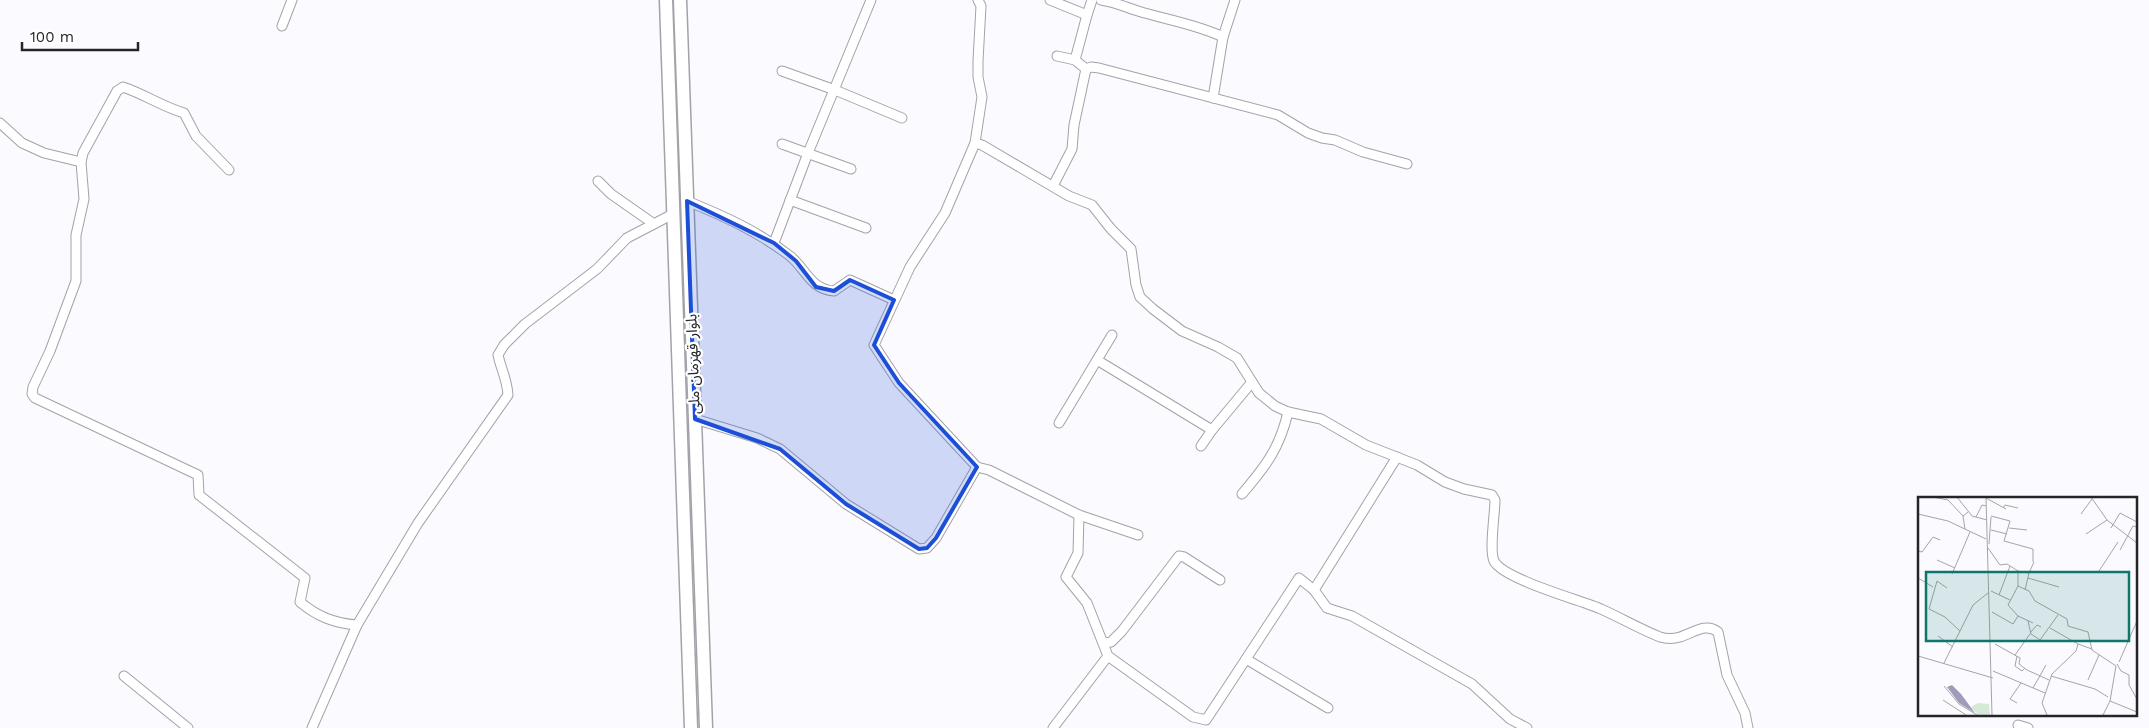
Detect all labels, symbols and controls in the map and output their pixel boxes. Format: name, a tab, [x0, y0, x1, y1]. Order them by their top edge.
scale bar	[22, 20, 139, 52]
text: 100 m	[30, 28, 74, 46]
street label: بلوار قهرمان ملی	[682, 313, 704, 415]
inset map	[1918, 497, 2136, 716]

